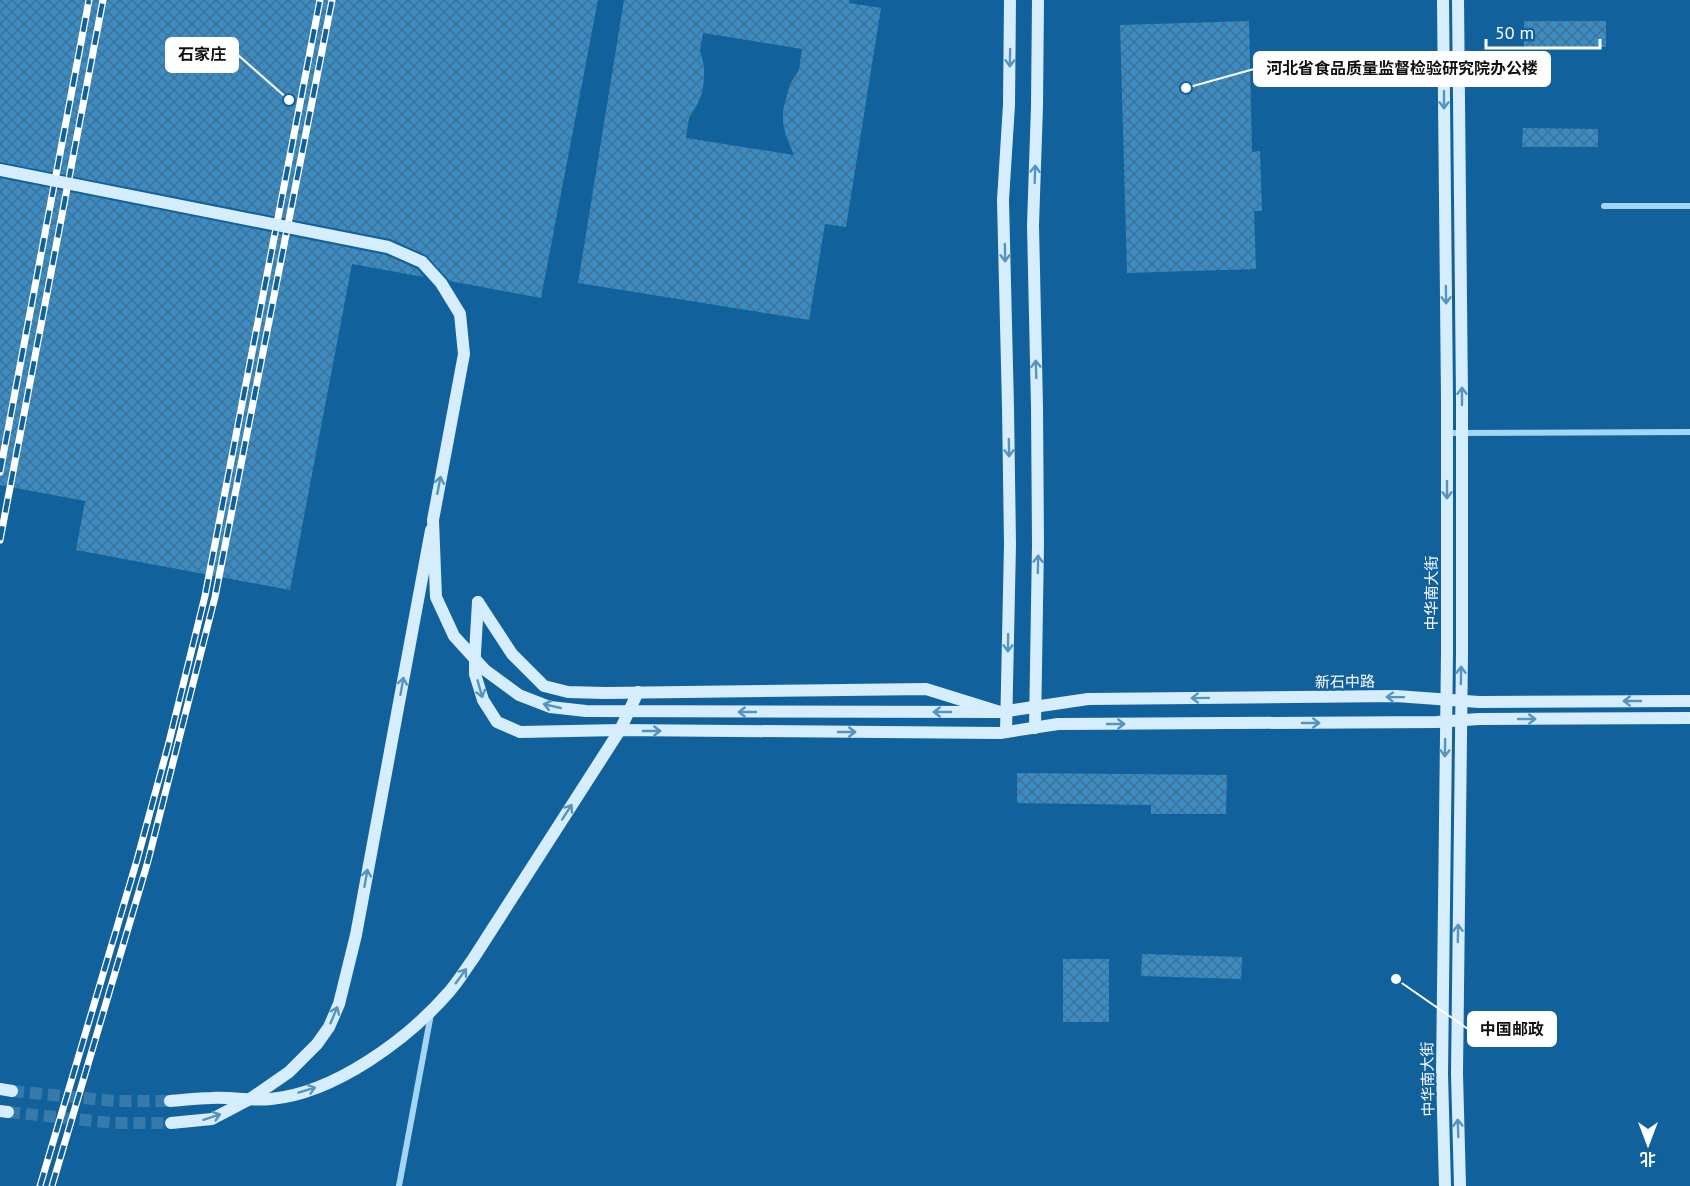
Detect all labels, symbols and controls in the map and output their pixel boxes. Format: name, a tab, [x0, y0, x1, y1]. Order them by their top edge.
scale bar	[1486, 12, 1600, 50]
text: 50 m	[1495, 21, 1534, 44]
callout: 石家庄	[166, 38, 238, 72]
text: 石家庄	[178, 44, 226, 64]
one-way arrow	[1004, 48, 1016, 68]
callout: 河北省食品质量监督检验研究院办公楼	[1254, 52, 1550, 86]
text: 河北省食品质量监督检验研究院办公楼	[1266, 58, 1538, 78]
one-way arrow	[1438, 90, 1449, 110]
one-way arrow	[1029, 165, 1040, 185]
one-way arrow	[999, 243, 1011, 263]
one-way arrow	[1440, 285, 1452, 305]
one-way arrow	[1030, 360, 1041, 380]
one-way arrow	[1456, 386, 1468, 406]
one-way arrow	[1003, 438, 1015, 458]
one-way arrow	[434, 475, 445, 495]
one-way arrow	[1441, 480, 1453, 500]
one-way arrow	[1032, 555, 1044, 575]
street label: 中华南大街	[1422, 555, 1441, 631]
one-way arrow	[1002, 633, 1014, 653]
one-way arrow	[1456, 665, 1467, 685]
street label: 新石中路	[1315, 671, 1375, 692]
one-way arrow	[397, 676, 408, 696]
one-way arrow	[474, 679, 486, 698]
one-way arrow	[1385, 691, 1405, 702]
one-way arrow	[1190, 692, 1210, 704]
one-way arrow	[1622, 695, 1642, 707]
one-way arrow	[543, 700, 562, 711]
one-way arrow	[737, 706, 757, 718]
one-way arrow	[932, 706, 952, 718]
one-way arrow	[1517, 713, 1537, 725]
one-way arrow	[1301, 717, 1321, 729]
one-way arrow	[1106, 718, 1126, 730]
one-way arrow	[642, 725, 662, 737]
one-way arrow	[837, 726, 857, 738]
one-way arrow	[1439, 738, 1451, 758]
one-way arrow	[562, 804, 574, 821]
one-way arrow	[361, 868, 372, 888]
one-way arrow	[1452, 923, 1464, 943]
one-way arrow	[455, 968, 467, 984]
one-way arrow	[329, 1006, 341, 1024]
callout: 中国邮政	[1468, 1012, 1556, 1046]
text: 中国邮政	[1480, 1019, 1544, 1039]
street label: 中华南大街	[1417, 1041, 1438, 1117]
one-way arrow	[297, 1084, 316, 1095]
one-way arrow	[203, 1111, 222, 1122]
north arrow	[1618, 1114, 1678, 1174]
one-way arrow	[1453, 1118, 1464, 1138]
text: 北	[1640, 1149, 1656, 1169]

